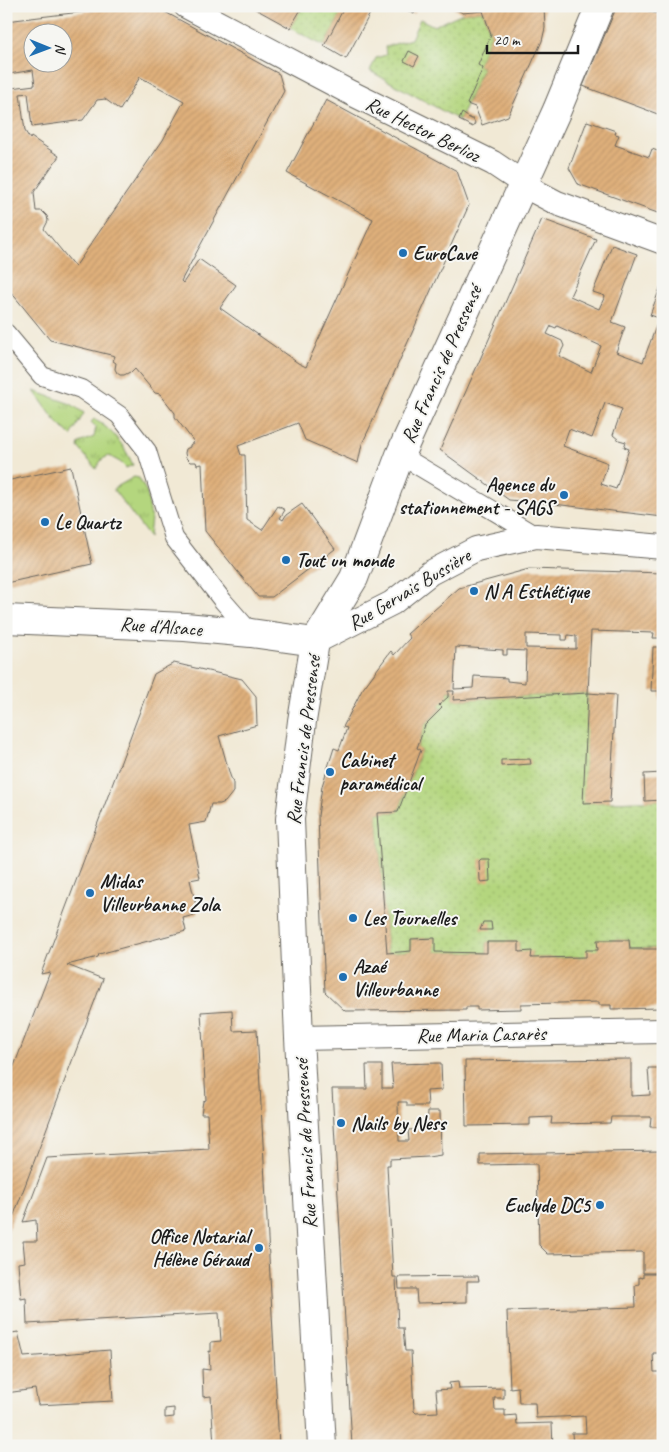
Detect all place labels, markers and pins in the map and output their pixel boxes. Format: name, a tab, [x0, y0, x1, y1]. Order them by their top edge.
place label: EuroCave	[413, 241, 479, 266]
marker: EuroCave	[397, 247, 409, 259]
place label: Agence du stationnement - SAGS	[399, 472, 557, 520]
marker: Agence du stationnement - SAGS	[558, 489, 570, 501]
place label: Le Quartz	[55, 510, 122, 535]
marker: Le Quartz	[39, 516, 51, 528]
place label: Tout un monde	[296, 548, 395, 573]
marker: Tout un monde	[280, 554, 292, 566]
place label: N A Esthétique	[484, 579, 590, 604]
marker: N A Esthétique	[468, 585, 480, 597]
place label: Cabinet paramédical	[340, 748, 424, 796]
marker: Cabinet paramédical	[324, 766, 336, 778]
place label: Midas Villeurbanne Zola	[100, 869, 222, 917]
marker: Midas Villeurbanne Zola	[84, 887, 96, 899]
place label: Les Tournelles	[363, 906, 458, 931]
marker: Les Tournelles	[347, 912, 359, 924]
place label: Azaé Villeurbanne	[353, 954, 439, 1002]
marker: Azaé Villeurbanne	[337, 971, 349, 983]
place label: Nails by Ness	[351, 1111, 447, 1136]
marker: Nails by Ness	[335, 1117, 347, 1129]
place label: Euclyde DC5	[504, 1193, 592, 1218]
marker: Euclyde DC5	[594, 1199, 606, 1211]
place label: Office Notarial Hélène Géraud	[150, 1224, 253, 1272]
marker: Office Notarial Hélène Géraud	[253, 1242, 265, 1254]

